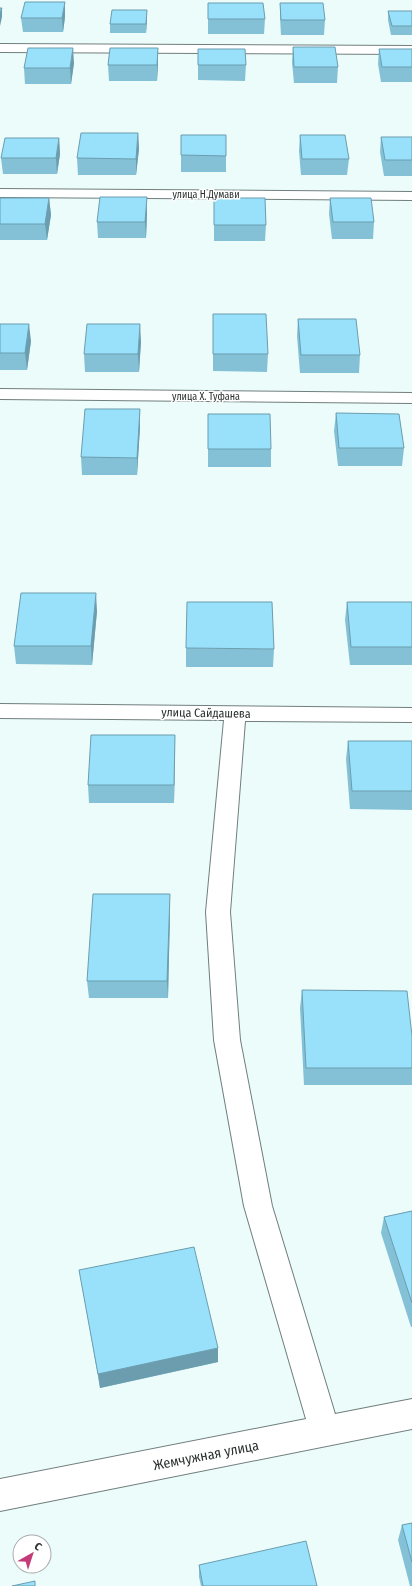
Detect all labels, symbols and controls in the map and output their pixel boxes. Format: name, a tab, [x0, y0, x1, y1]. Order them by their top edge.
street label: улица Н.Думави	[172, 189, 240, 201]
street label: улица Х. Туфана	[172, 391, 240, 403]
street label: улица Сайдашева	[161, 705, 251, 721]
street label: Жемчужная улица	[152, 1437, 260, 1474]
north arrow	[12, 1534, 52, 1574]
text: С	[32, 1540, 44, 1554]

